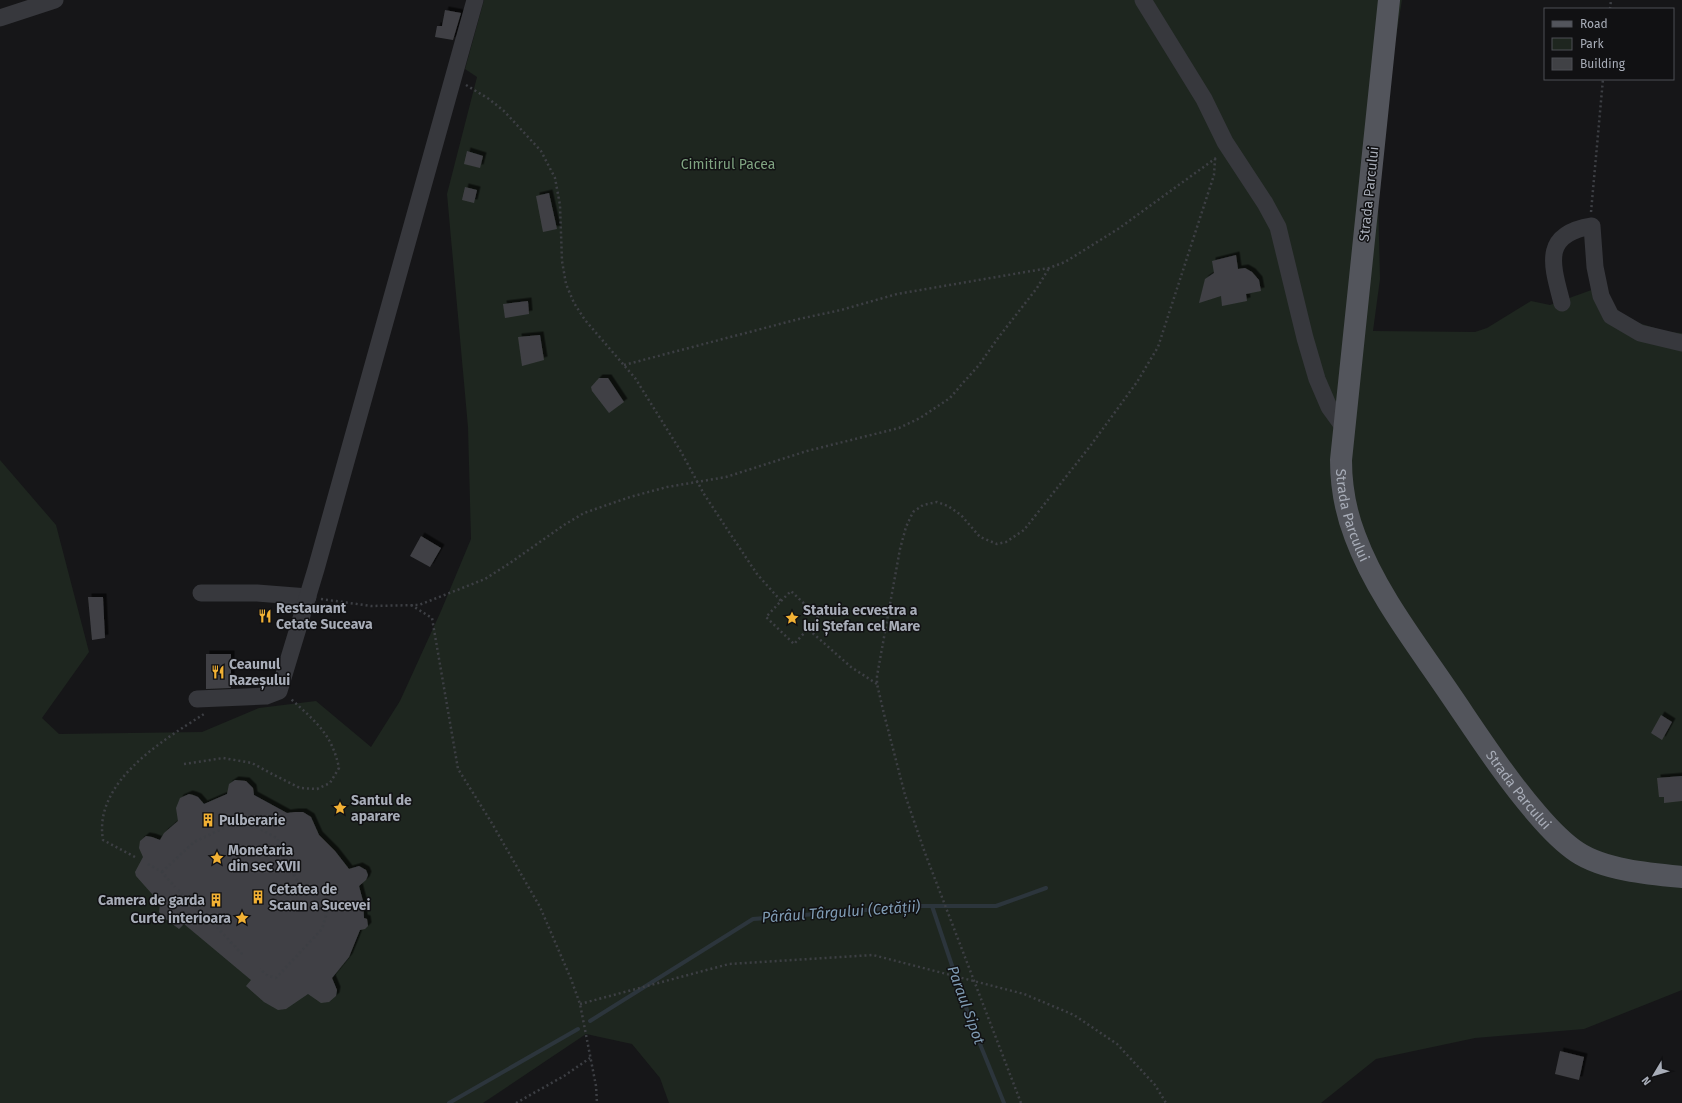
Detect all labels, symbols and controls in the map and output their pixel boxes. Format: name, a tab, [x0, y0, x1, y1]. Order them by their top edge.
legend	[1544, 8, 1674, 80]
text: Road	[1580, 17, 1608, 31]
text: Park	[1580, 37, 1604, 51]
text: Building	[1580, 57, 1626, 71]
street label: Strada Parcului	[1356, 145, 1382, 243]
park label: Cimitirul Pacea	[681, 156, 775, 173]
street label: Strada Parcului	[1333, 468, 1373, 564]
place label: Restaurant Cetate Suceava	[276, 600, 373, 633]
place label: Statuia ecvestra a lui Ștefan cel Mare	[803, 602, 921, 636]
restaurant icon: Restaurant Cetate Suceava	[257, 608, 273, 624]
place icon: Statuia ecvestra a lui Ștefan cel Mare	[784, 610, 800, 626]
place label: Ceaunul Razeșului	[229, 656, 290, 690]
restaurant icon: Ceaunul Razeșului	[210, 664, 226, 680]
street label: Strada Parcului	[1482, 747, 1555, 833]
place label: Santul de aparare	[351, 792, 412, 825]
place icon: Santul de aparare	[332, 800, 348, 816]
building icon: Pulberarie	[200, 812, 216, 828]
place label: Pulberarie	[219, 812, 286, 829]
place label: Monetaria din sec XVII	[228, 842, 301, 875]
place icon: Monetaria din sec XVII	[209, 850, 225, 866]
place label: Cetatea de Scaun a Sucevei	[269, 881, 370, 914]
building icon: Cetatea de Scaun a Sucevei	[250, 889, 266, 905]
place label: Camera de garda	[98, 892, 205, 909]
building icon: Camera de garda	[208, 892, 224, 908]
water label: Pârâul Târgului (Cetății)	[761, 897, 921, 927]
place label: Curte interioara	[130, 910, 231, 927]
place icon: Curte interioara	[234, 910, 250, 926]
water label: Paraul Sipot	[943, 963, 989, 1047]
north arrow	[1634, 1055, 1674, 1095]
text: N	[1639, 1074, 1654, 1088]

